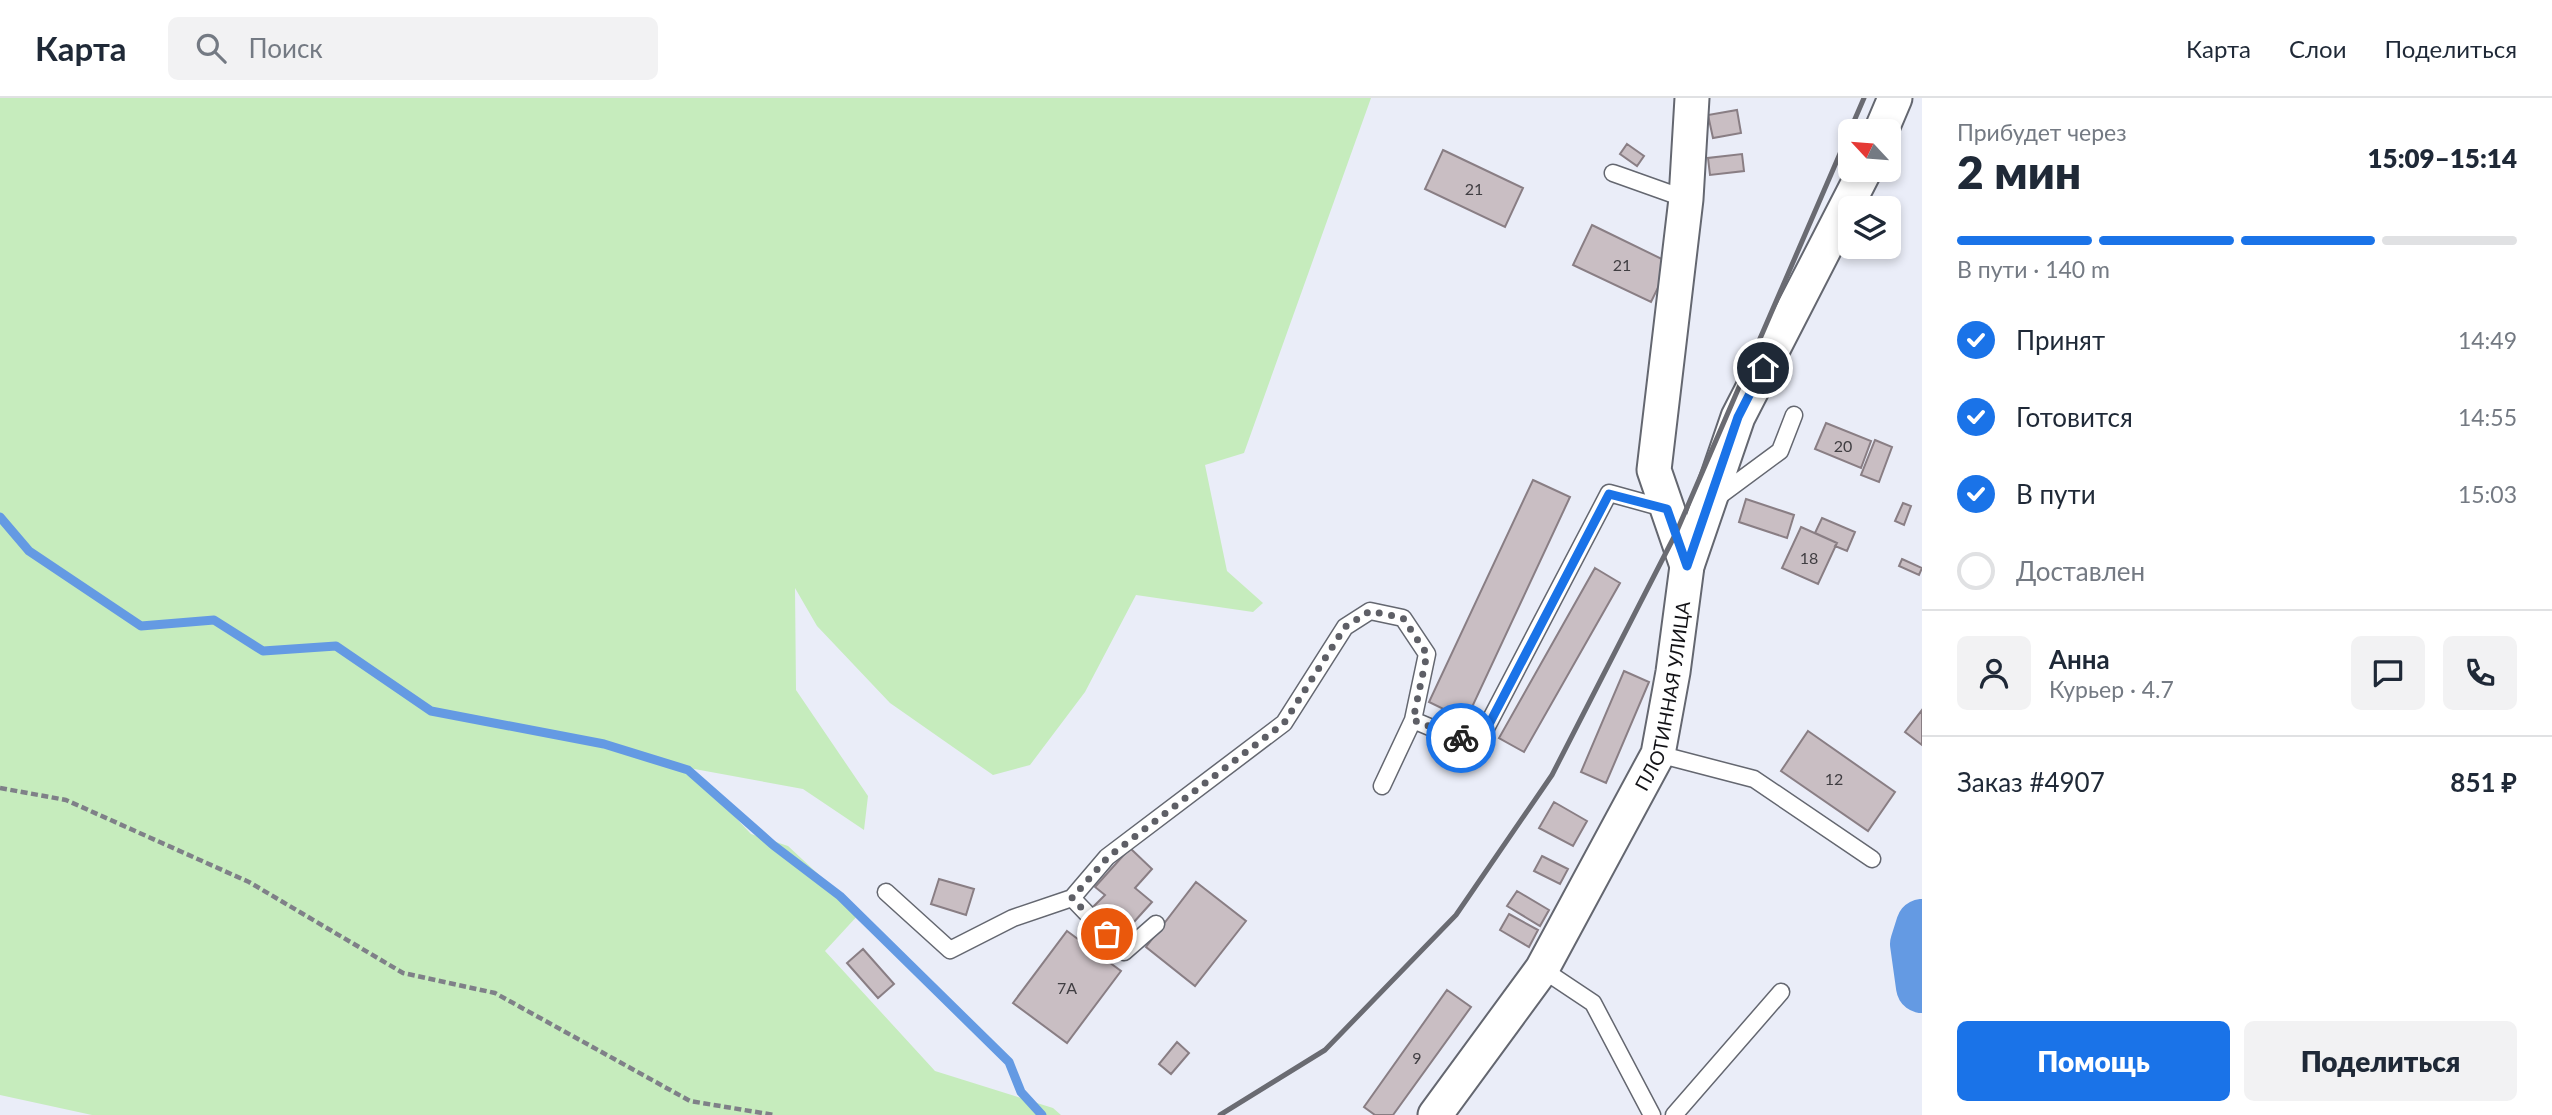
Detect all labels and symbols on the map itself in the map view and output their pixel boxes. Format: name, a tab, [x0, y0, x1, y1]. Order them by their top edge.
north arrow	[1838, 119, 1900, 182]
house number: 21	[1465, 179, 1483, 198]
house number: 21	[1613, 255, 1631, 274]
pin	[1733, 338, 1793, 398]
house number: 20	[1834, 436, 1852, 455]
house number: 18	[1800, 548, 1818, 567]
street label: ПЛОТИННАЯ УЛИЦА	[1629, 599, 1694, 794]
courier	[1426, 703, 1496, 773]
house number: 12	[1825, 769, 1843, 788]
pin	[1077, 904, 1137, 964]
house number: 7А	[1057, 978, 1077, 997]
house number: 9	[1412, 1048, 1422, 1067]

